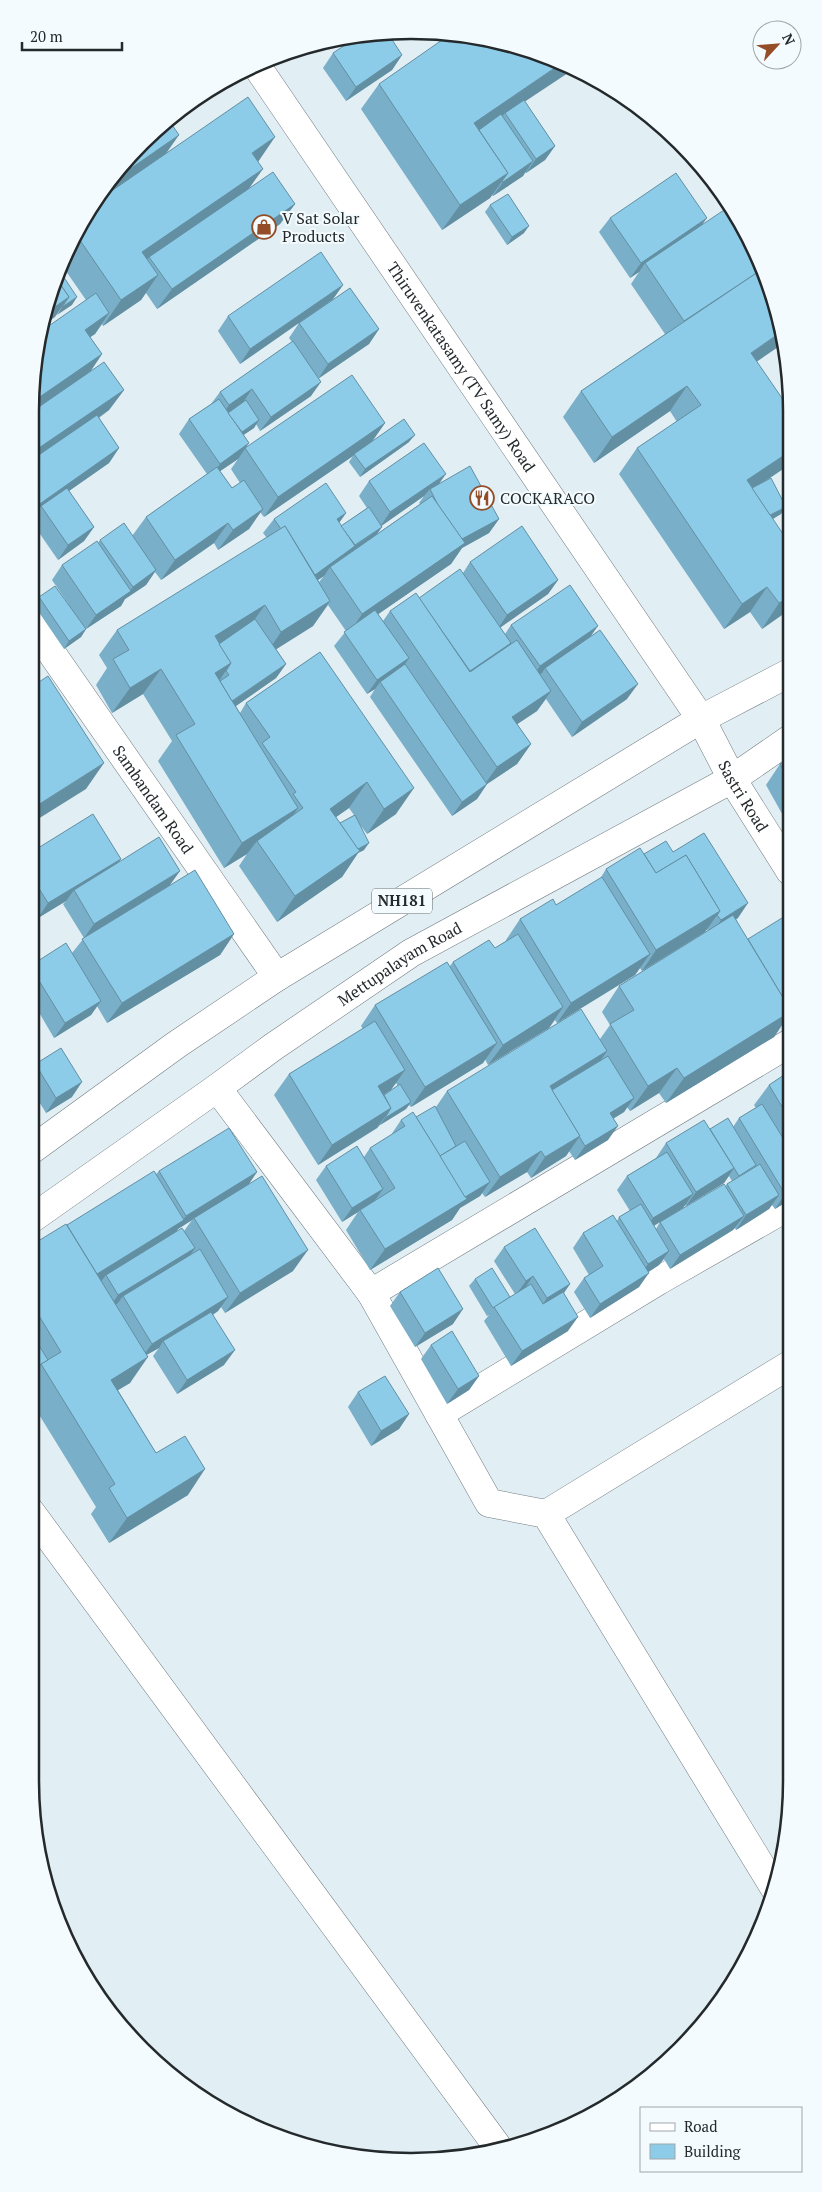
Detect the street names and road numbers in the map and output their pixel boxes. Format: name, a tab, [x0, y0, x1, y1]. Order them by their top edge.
street label: Thiruvenkatasamy (TV Samy) Road	[382, 257, 541, 476]
street label: Sambandam Road	[108, 741, 199, 858]
street label: Sastri Road	[713, 756, 774, 836]
road number: NH181	[372, 888, 432, 914]
street label: Mettupalayam Road	[333, 917, 466, 1011]

